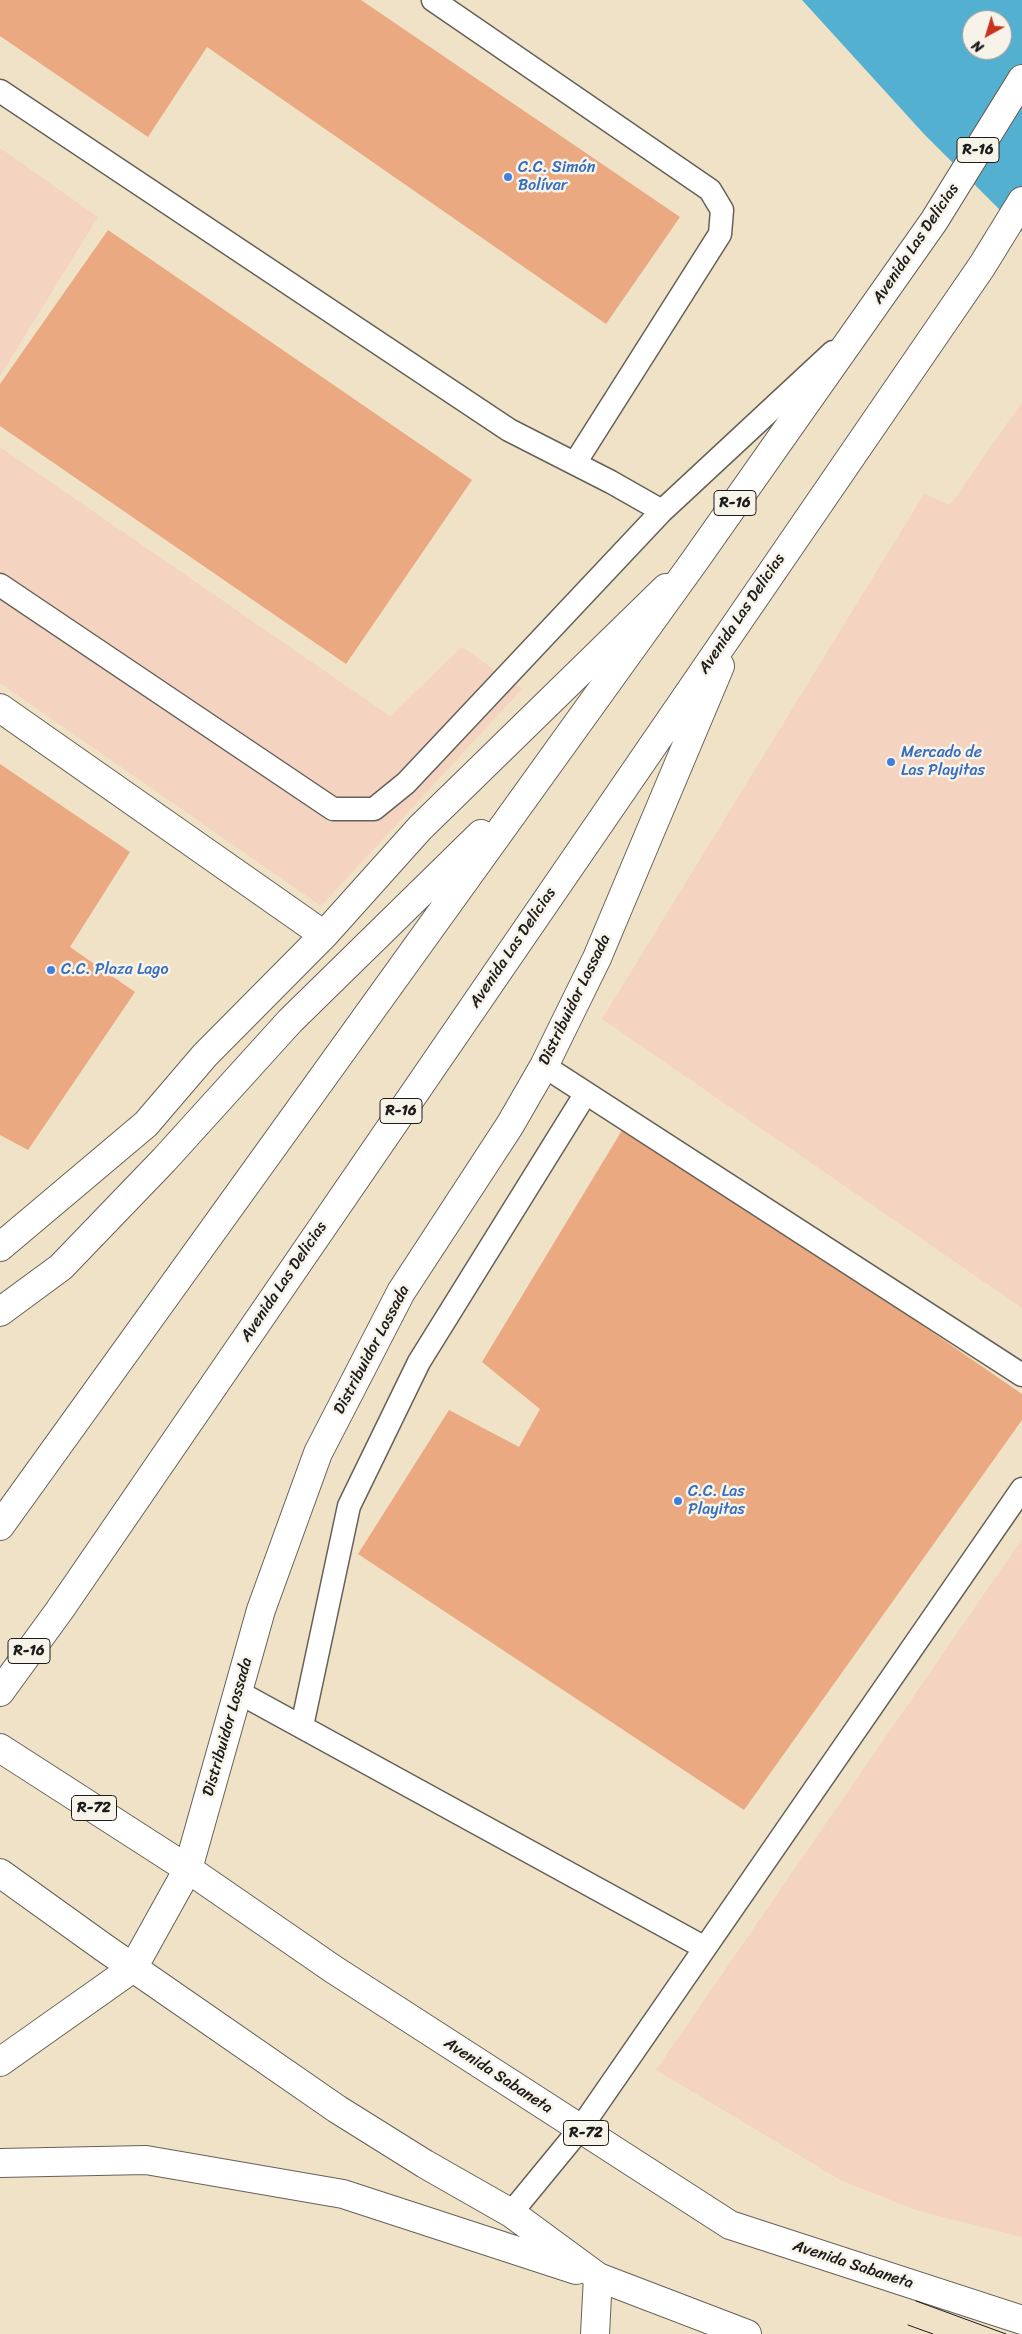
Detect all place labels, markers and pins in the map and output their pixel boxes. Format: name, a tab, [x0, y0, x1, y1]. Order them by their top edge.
place label: C.C. Simón Bolívar	[518, 158, 595, 196]
marker: C.C. Simón Bolívar	[502, 171, 514, 183]
place label: Mercado de Las Playitas	[901, 743, 985, 781]
marker: Mercado de Las Playitas	[885, 756, 897, 768]
place label: C.C. Plaza Lago	[61, 960, 169, 980]
marker: C.C. Plaza Lago	[45, 964, 57, 976]
place label: C.C. Las Playitas	[688, 1482, 745, 1520]
marker: C.C. Las Playitas	[672, 1495, 684, 1507]

